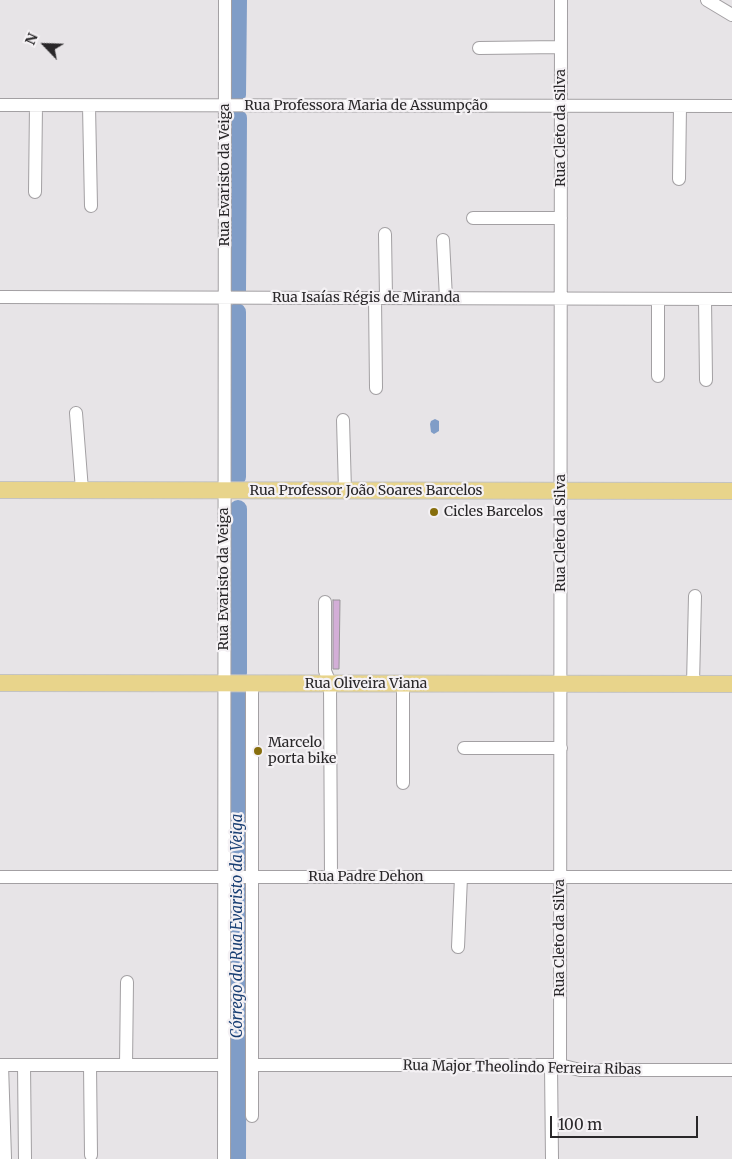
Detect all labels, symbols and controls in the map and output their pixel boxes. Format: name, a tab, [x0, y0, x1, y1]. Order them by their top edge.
north arrow	[20, 20, 70, 70]
text: N	[21, 30, 42, 48]
street label: Rua Cleto da Silva	[553, 69, 569, 187]
street label: Rua Professora Maria de Assumpção	[244, 98, 488, 114]
street label: Rua Evaristo da Veiga	[217, 104, 233, 246]
street label: Rua Isaías Régis de Miranda	[272, 290, 460, 306]
street label: Rua Cleto da Silva	[553, 474, 569, 592]
street label: Rua Professor João Soares Barcelos	[250, 483, 482, 499]
place label: Cicles Barcelos	[444, 504, 543, 520]
marker: Cicles Barcelos	[428, 506, 440, 518]
street label: Rua Evaristo da Veiga	[216, 508, 232, 650]
street label: Rua Oliveira Viana	[305, 676, 427, 692]
place label: Marcelo porta bike	[268, 735, 336, 768]
marker: Marcelo porta bike	[252, 745, 264, 757]
water label: Córrego da Rua Evaristo da Veiga	[229, 814, 247, 1038]
street label: Rua Padre Dehon	[308, 869, 424, 885]
street label: Rua Cleto da Silva	[552, 879, 568, 997]
street label: Rua Major Theolindo Ferreira Ribas	[403, 1058, 641, 1078]
scale bar	[552, 1106, 700, 1138]
text: 100 m	[558, 1115, 602, 1134]

